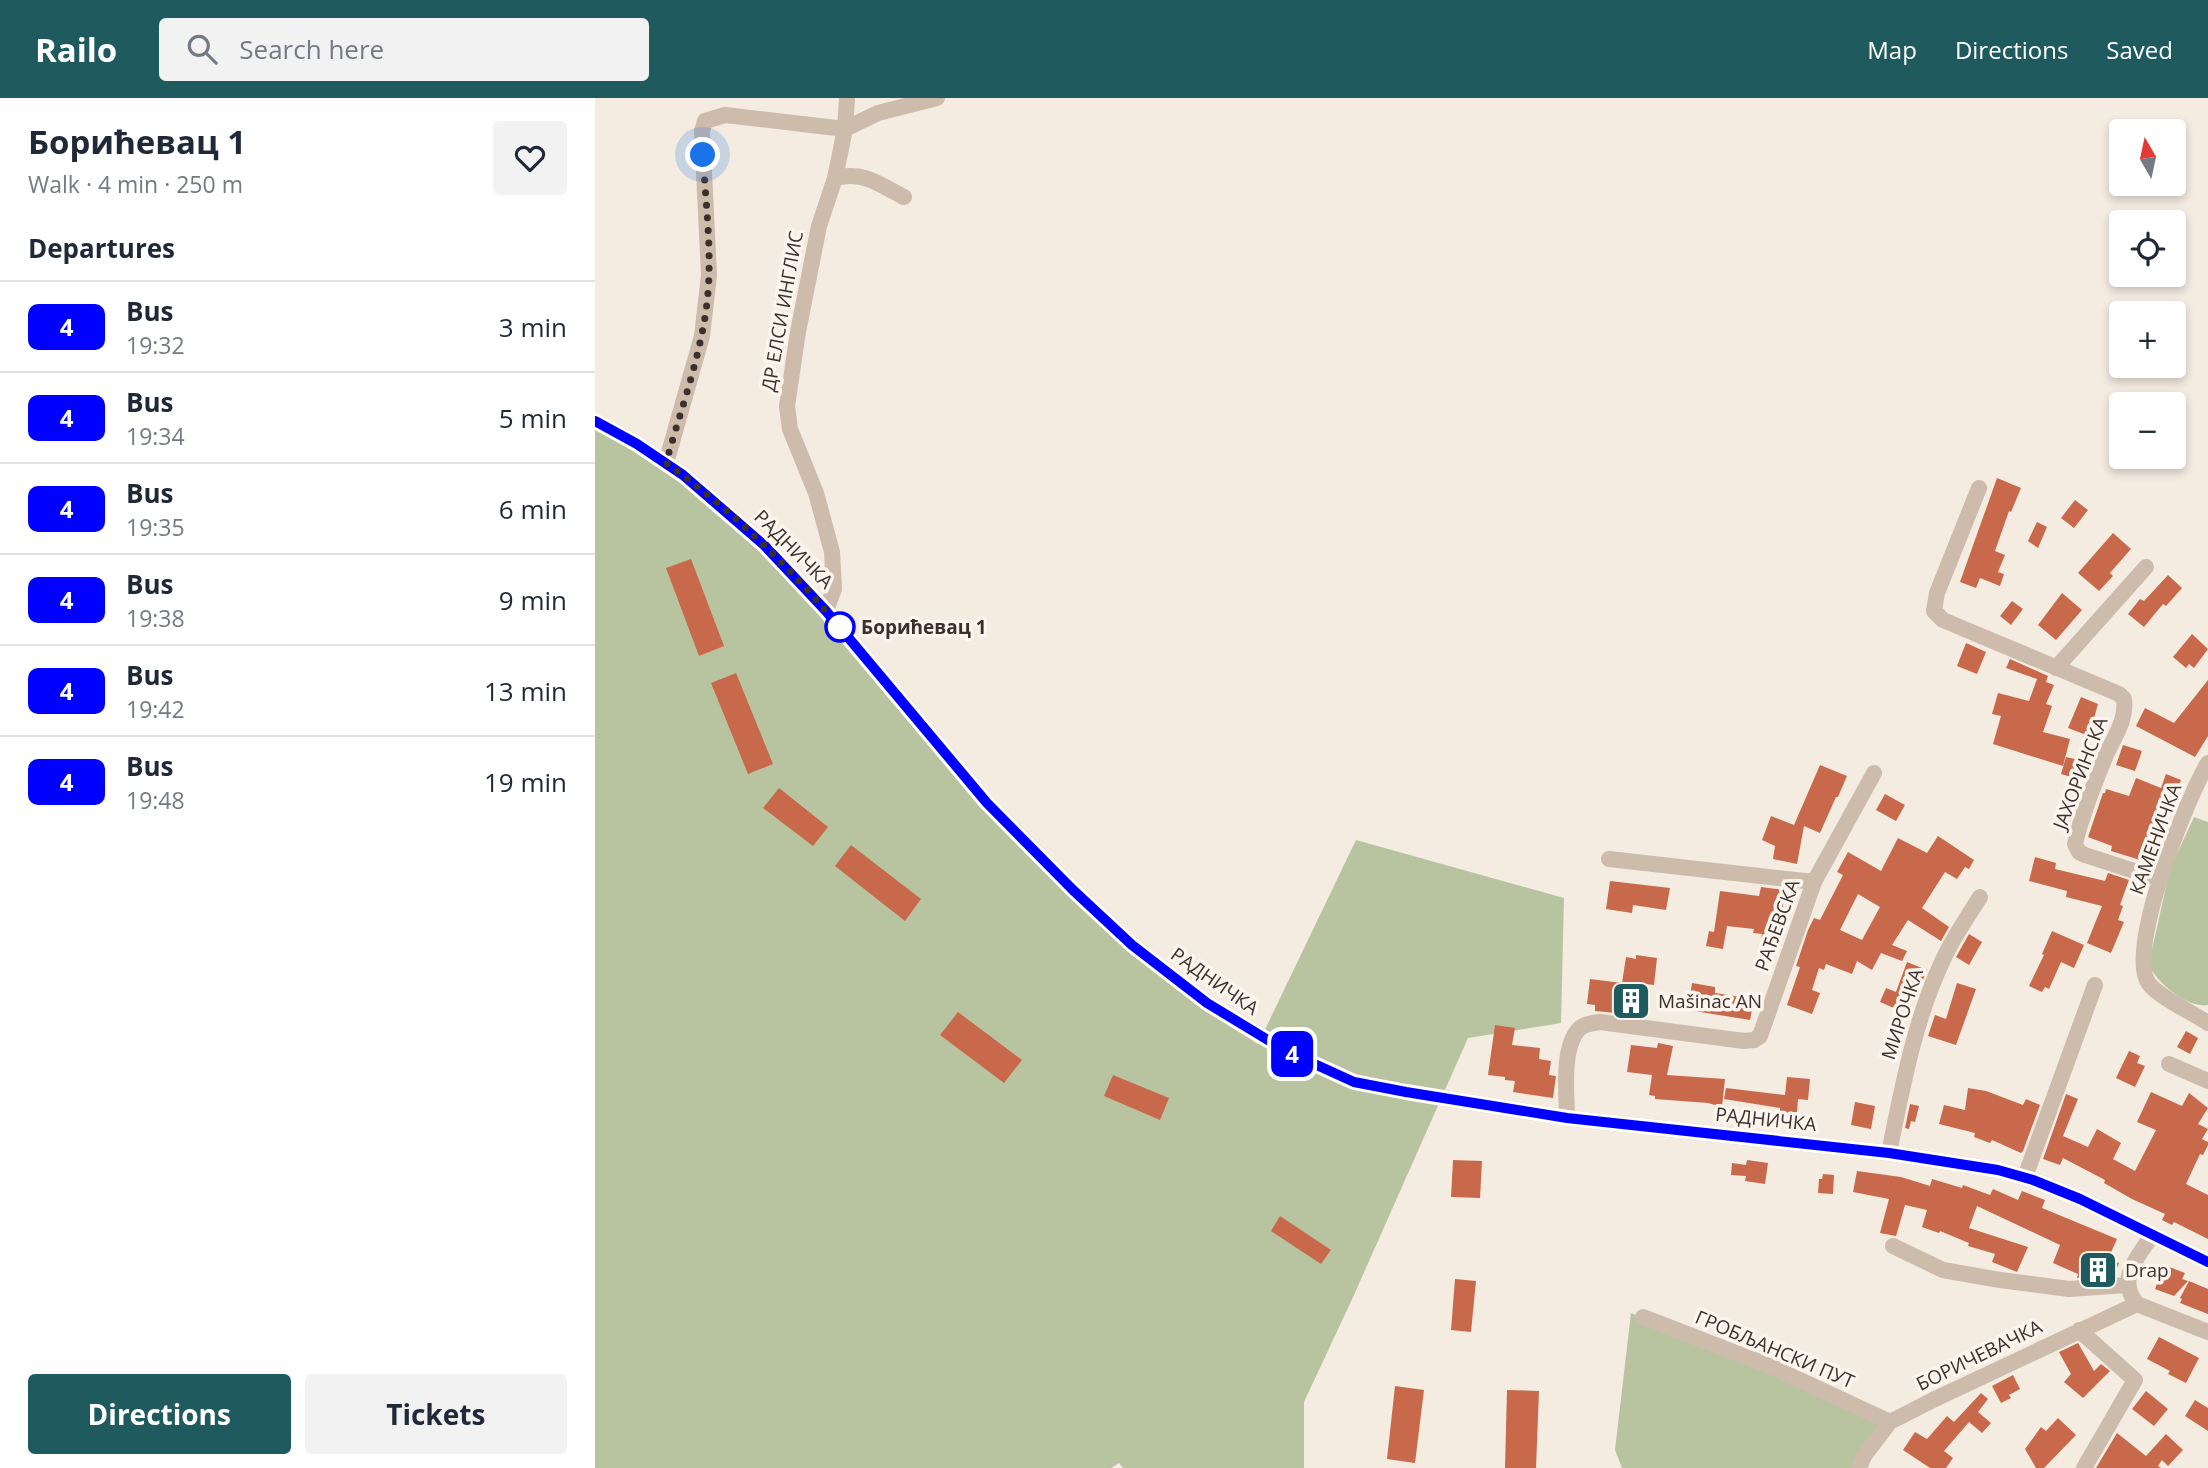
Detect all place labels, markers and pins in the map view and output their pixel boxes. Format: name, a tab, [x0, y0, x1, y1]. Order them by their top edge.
marker: Борићевац 1	[825, 612, 855, 642]
place label: Борићевац 1	[861, 614, 987, 640]
building icon: Mašinac AN	[1610, 980, 1652, 1022]
place label: Mašinac AN	[1658, 988, 1762, 1014]
building icon: Drap	[2077, 1249, 2119, 1291]
place label: Drap	[2125, 1257, 2169, 1283]

